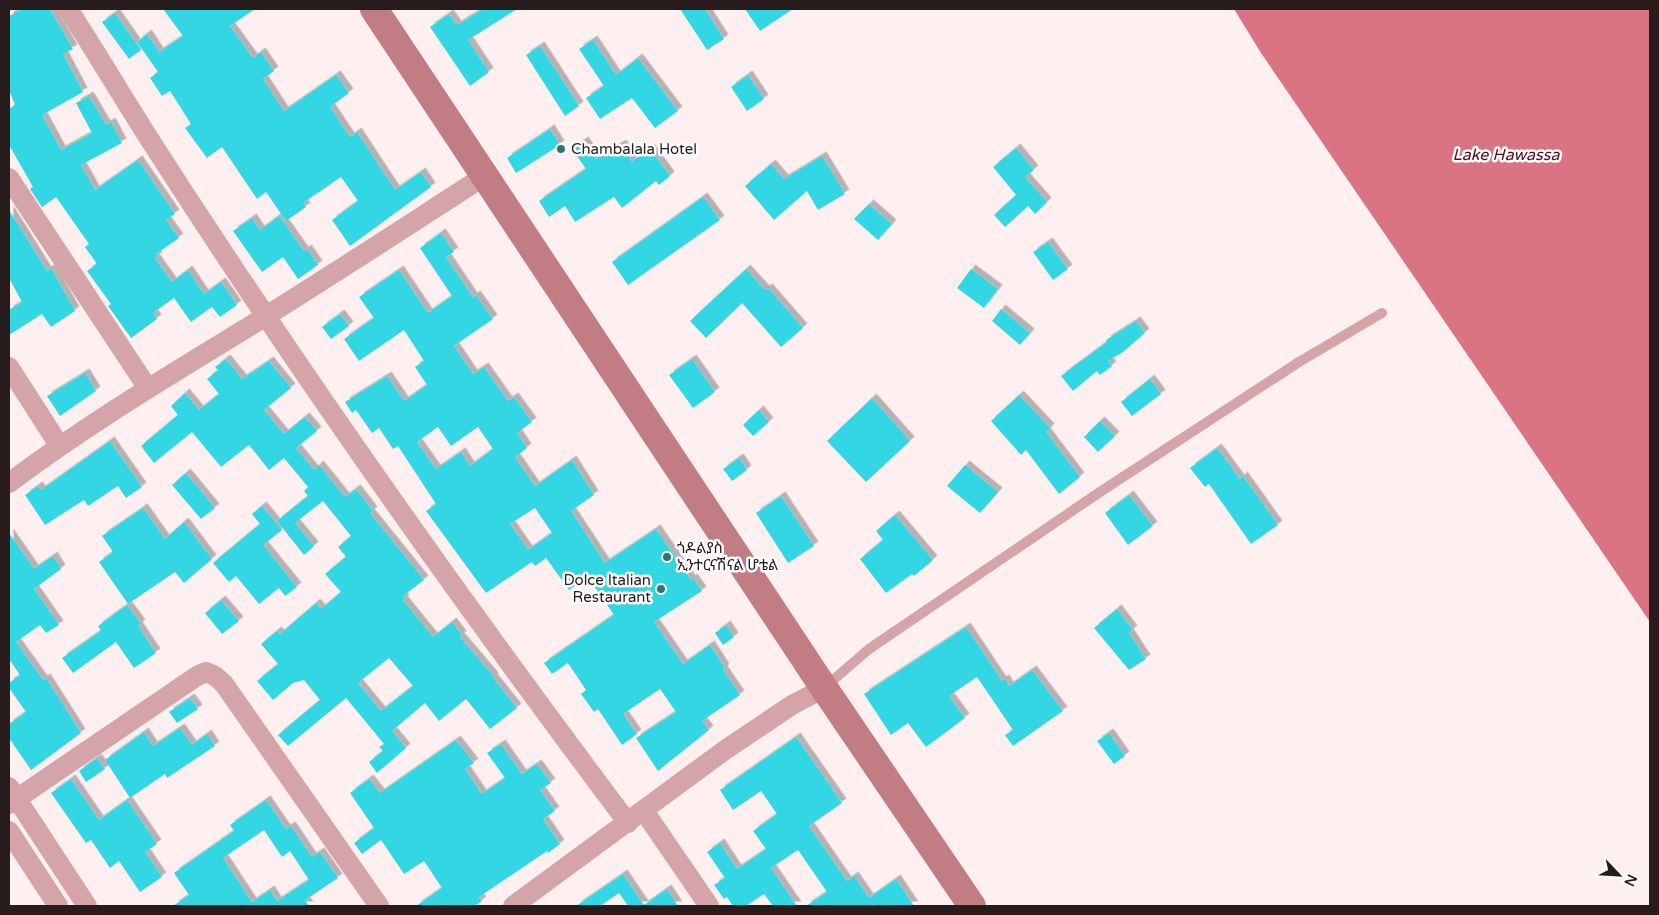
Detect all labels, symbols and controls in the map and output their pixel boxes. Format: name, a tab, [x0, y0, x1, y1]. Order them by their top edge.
place label: Chambalala Hotel	[571, 140, 697, 158]
marker: Chambalala Hotel	[555, 143, 567, 155]
water label: Lake Hawassa	[1453, 145, 1560, 165]
place label: ጎዶልያስ ኢንተርናሽናል ሆቴል	[677, 539, 778, 574]
marker: ጎዶልያስ ኢንተርናሽናል ሆቴል	[661, 551, 673, 563]
place label: Dolce Italian Restaurant	[564, 571, 651, 606]
marker: Dolce Italian Restaurant	[655, 583, 667, 595]
north arrow	[1594, 850, 1644, 900]
text: N	[1620, 872, 1640, 889]

